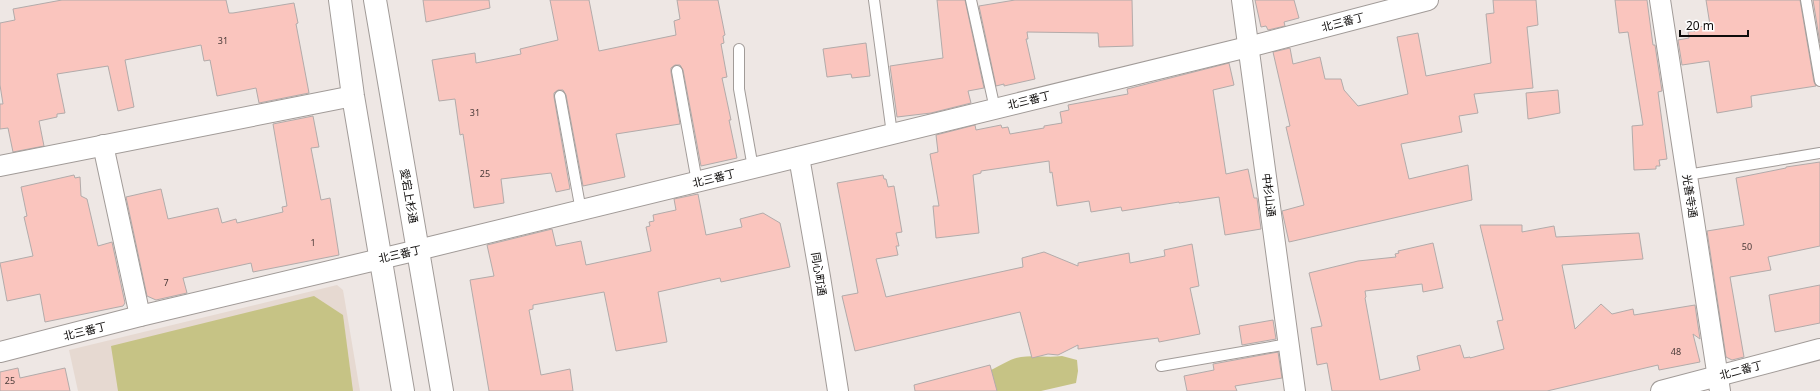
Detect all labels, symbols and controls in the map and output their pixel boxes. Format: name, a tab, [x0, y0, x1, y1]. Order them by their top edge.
street label: 北三番丁	[1320, 9, 1366, 34]
scale bar	[1680, 12, 1748, 38]
text: 20 m	[1686, 17, 1714, 34]
house number: 31	[218, 34, 228, 47]
street label: 北三番丁	[1006, 87, 1052, 112]
house number: 31	[470, 106, 480, 119]
street label: 北三番丁	[691, 165, 737, 190]
house number: 25	[480, 167, 490, 180]
street label: 愛宕上杉通	[397, 168, 422, 224]
street label: 中杉山通	[1259, 172, 1280, 218]
street label: 光善寺通	[1680, 173, 1701, 219]
house number: 1	[310, 236, 316, 249]
house number: 50	[1742, 240, 1752, 253]
street label: 北三番丁	[377, 241, 423, 266]
street label: 同心町通	[809, 251, 830, 297]
house number: 7	[163, 276, 169, 289]
street label: 北三番丁	[62, 318, 108, 343]
house number: 48	[1671, 345, 1681, 358]
street label: 北二番丁	[1718, 357, 1764, 382]
house number: 25	[5, 374, 15, 387]

